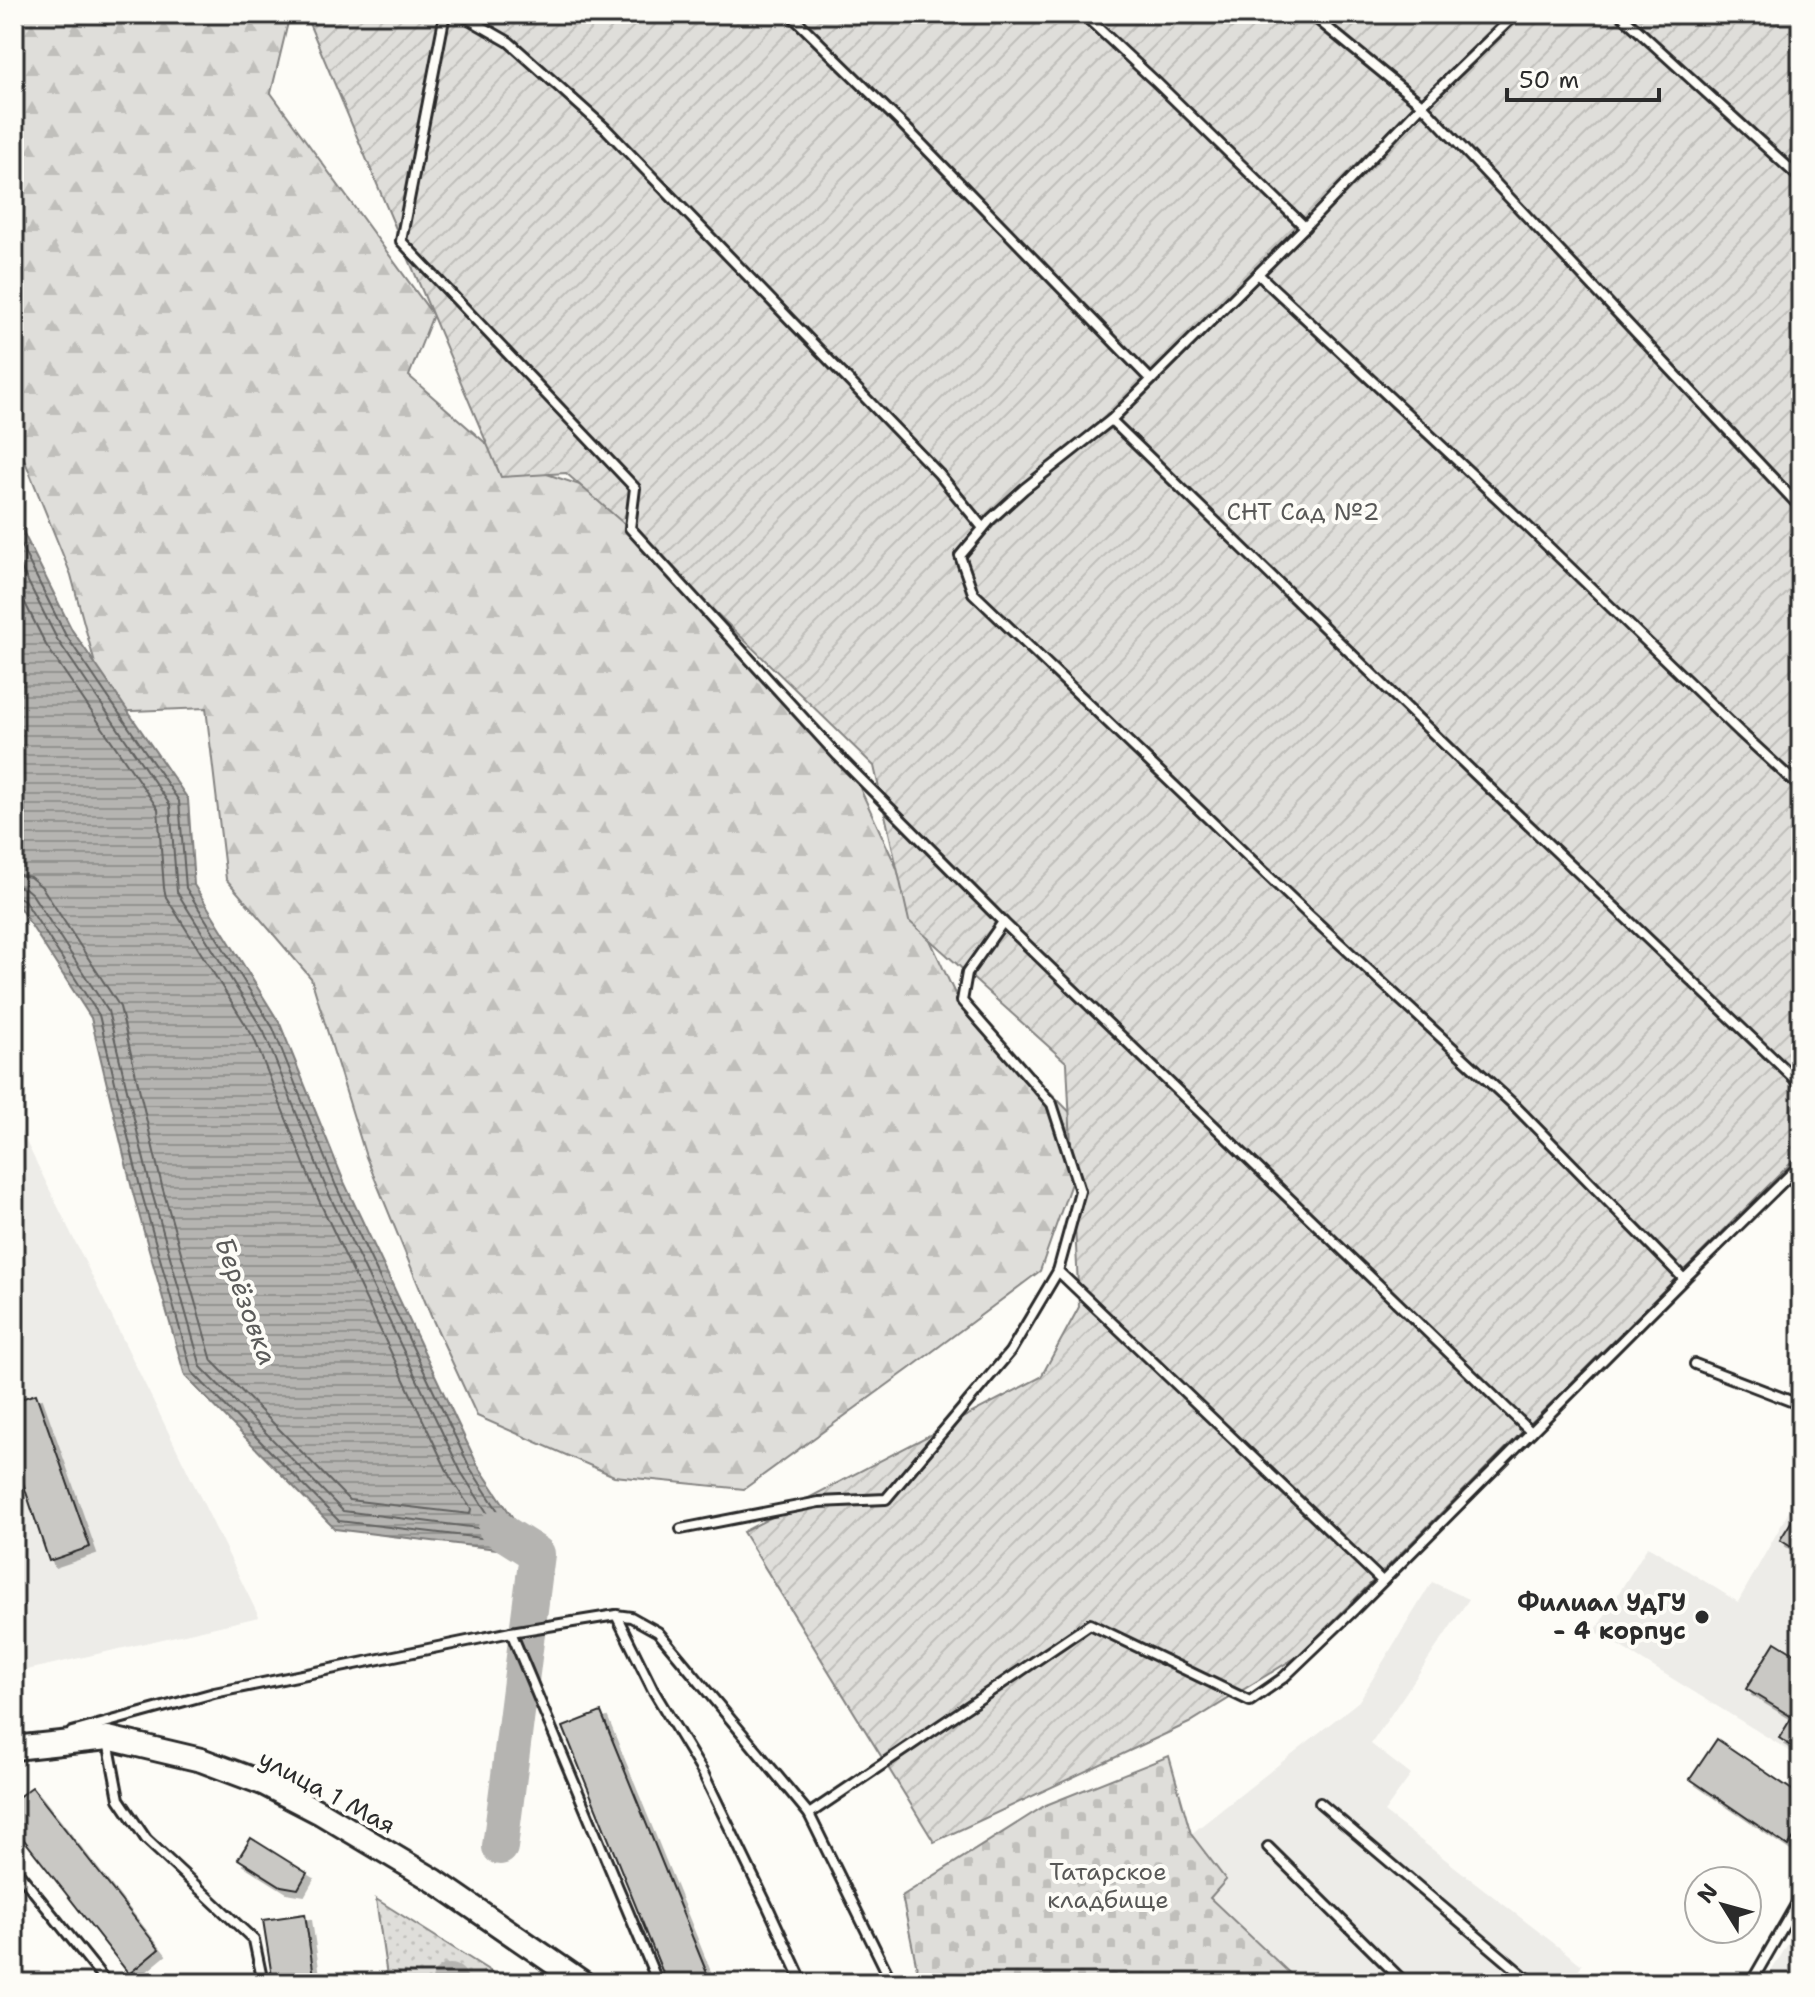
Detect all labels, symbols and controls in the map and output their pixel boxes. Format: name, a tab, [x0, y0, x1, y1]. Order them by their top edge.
scale bar	[1507, 52, 1659, 102]
text: 50 m	[1519, 64, 1579, 96]
park label: СНТ Сад №2	[1227, 496, 1379, 528]
water label: Берёзовка	[207, 1232, 286, 1370]
place label: Филиал УдГУ - 4 корпус	[1517, 1587, 1686, 1647]
marker: Филиал УдГУ - 4 корпус	[1693, 1608, 1711, 1626]
street label: улица 1 Мая	[253, 1743, 401, 1841]
park label: Татарское кладбище	[1047, 1856, 1169, 1916]
north arrow	[1683, 1865, 1763, 1945]
text: N	[1691, 1878, 1724, 1909]

